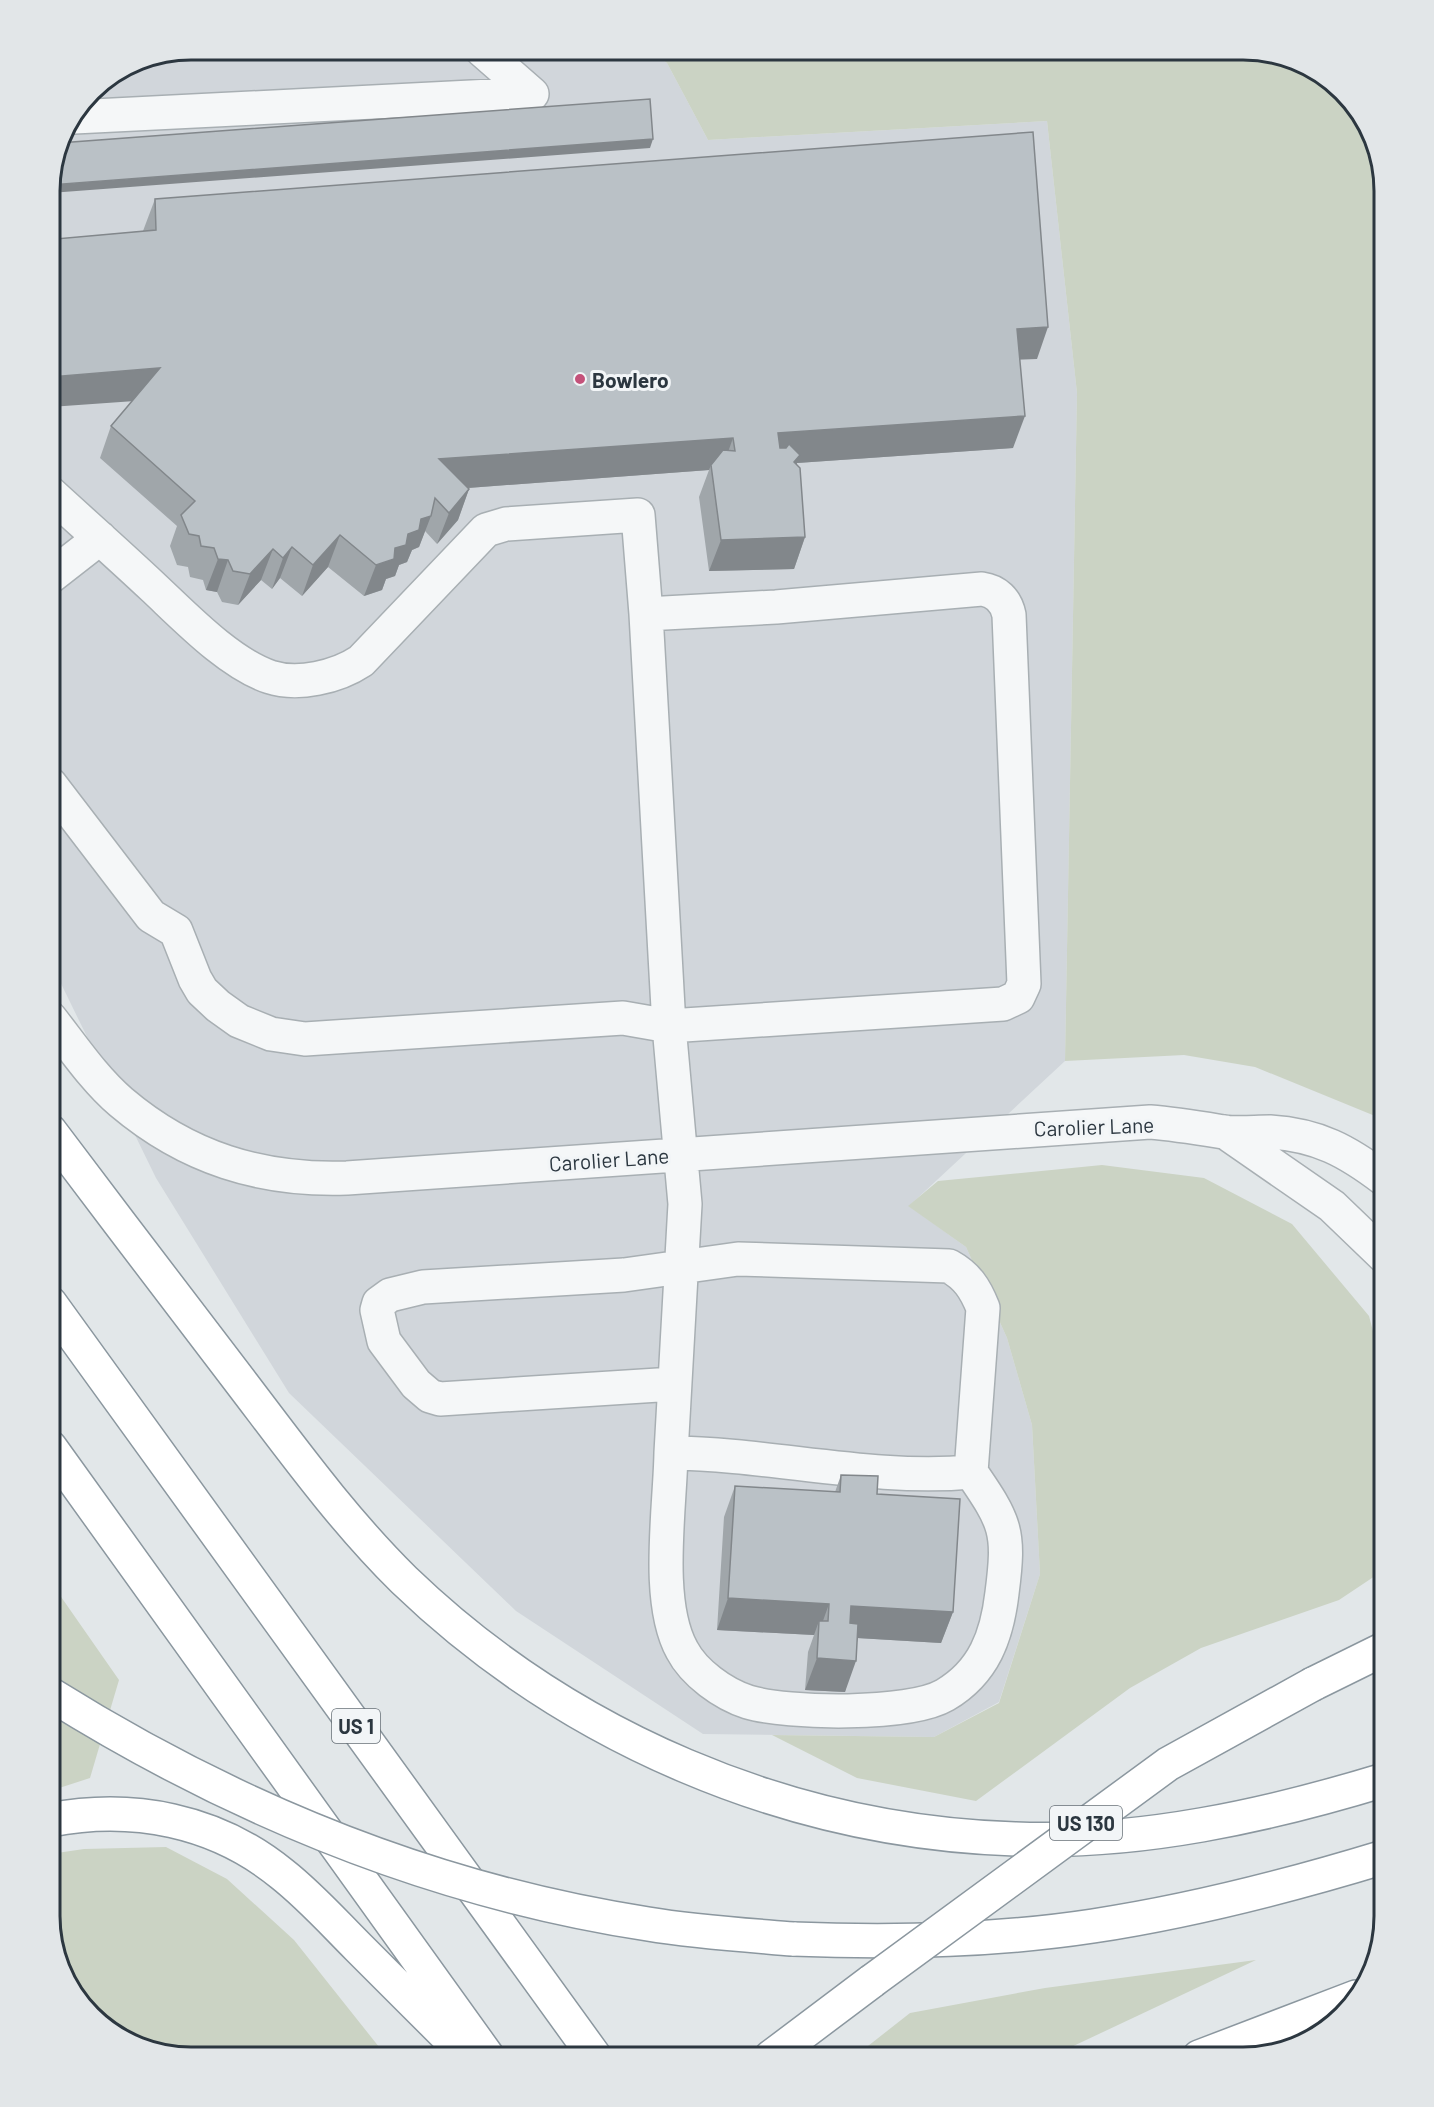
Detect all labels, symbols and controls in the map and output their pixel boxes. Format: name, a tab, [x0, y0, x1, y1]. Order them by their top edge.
place label: Bowlero	[592, 367, 669, 392]
marker: Bowlero	[573, 372, 587, 386]
street label: Carolier Lane	[1033, 1111, 1155, 1141]
street label: Carolier Lane	[548, 1142, 670, 1176]
road number: US 1	[332, 1709, 380, 1743]
road number: US 130	[1050, 1806, 1122, 1840]

